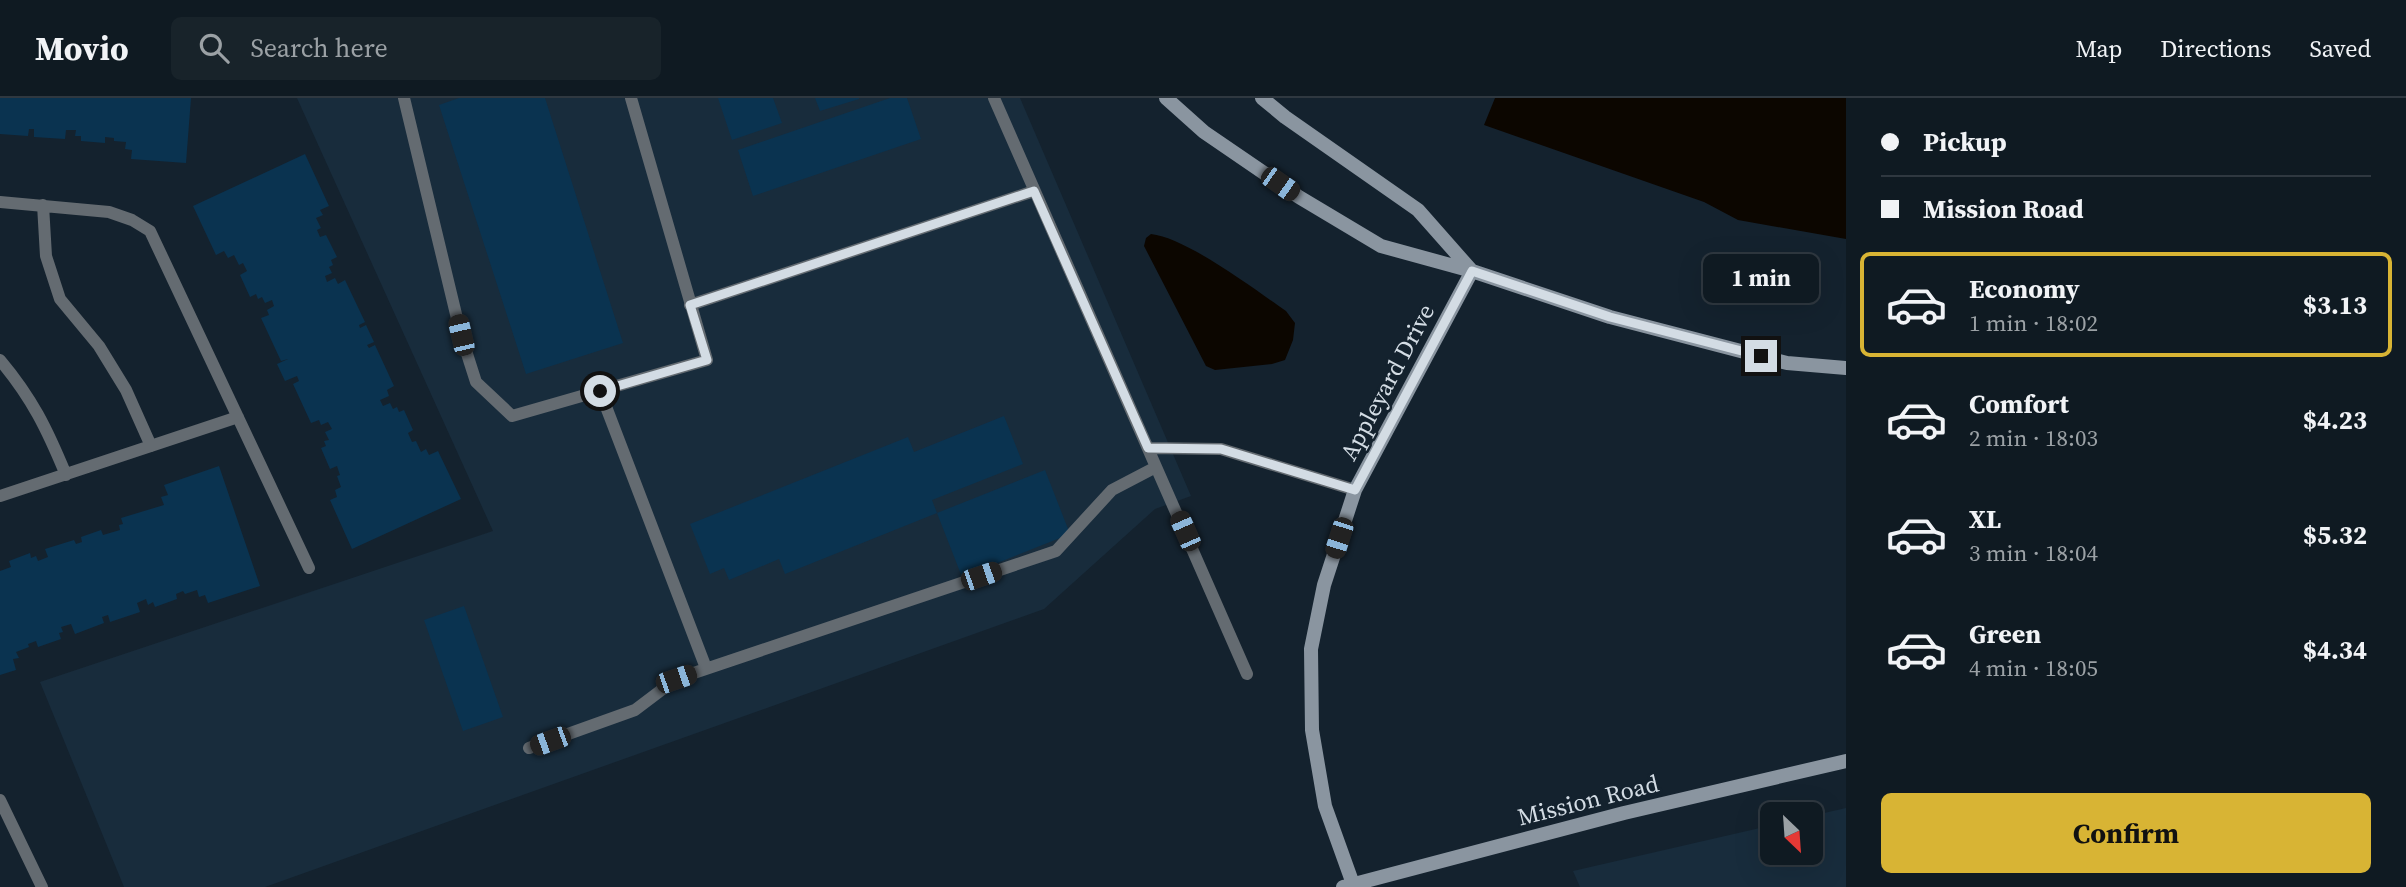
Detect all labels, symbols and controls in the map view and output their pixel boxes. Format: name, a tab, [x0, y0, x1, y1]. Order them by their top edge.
search box	[171, 17, 661, 80]
text: Movio	[35, 26, 129, 71]
icon: search	[195, 29, 233, 67]
text: Search here	[251, 30, 388, 66]
text: Map	[2075, 32, 2122, 65]
text: Directions	[2160, 32, 2271, 65]
text: Saved	[2309, 32, 2371, 65]
text: Pickup	[1923, 124, 2007, 160]
car	[1257, 163, 1304, 205]
text: Mission Road	[1923, 191, 2084, 227]
callout: 1 min	[1703, 254, 1819, 303]
text: 1 min	[1731, 262, 1791, 294]
text: Economy	[1969, 271, 2080, 307]
icon: car	[1885, 273, 1948, 336]
text: $3.13	[2303, 287, 2367, 323]
street label: Appleyard Drive	[1332, 298, 1442, 466]
text: 1 min · 18:02	[1969, 307, 2098, 339]
car	[447, 312, 476, 358]
route end	[1745, 340, 1777, 372]
route start	[584, 375, 616, 407]
text: Comfort	[1969, 386, 2069, 422]
icon: car	[1885, 388, 1948, 451]
text: $4.23	[2303, 402, 2367, 438]
text: 2 min · 18:03	[1969, 422, 2098, 454]
text: XL	[1969, 501, 2001, 537]
icon: car	[1885, 503, 1948, 566]
car	[1167, 508, 1204, 554]
car	[1323, 515, 1356, 561]
text: $5.32	[2303, 517, 2367, 553]
text: 3 min · 18:04	[1969, 537, 2098, 569]
car	[958, 559, 1005, 593]
text: Green	[1969, 616, 2041, 652]
icon: car	[1885, 618, 1948, 681]
text: $4.34	[2303, 632, 2367, 668]
text: 4 min · 18:05	[1969, 652, 2098, 684]
car	[653, 662, 700, 696]
car	[527, 724, 574, 758]
street label: Mission Road	[1514, 766, 1662, 833]
button: Confirm	[1881, 793, 2371, 873]
north arrow	[1760, 802, 1824, 864]
map controls	[1760, 802, 1823, 865]

